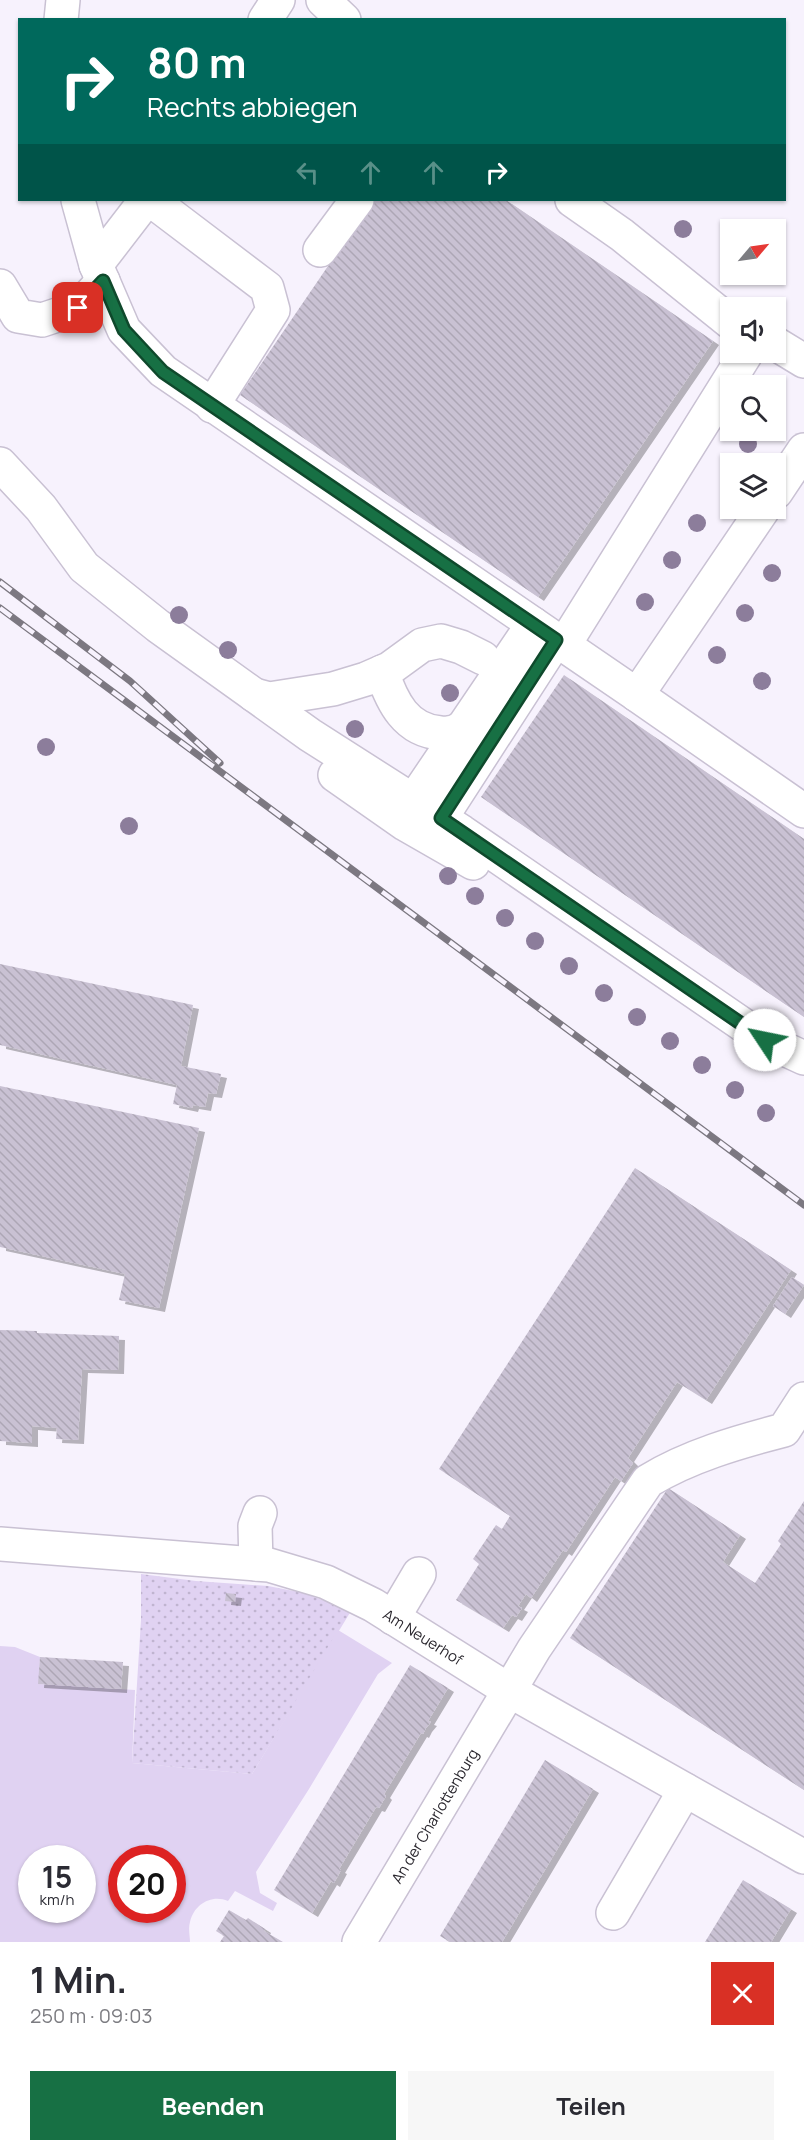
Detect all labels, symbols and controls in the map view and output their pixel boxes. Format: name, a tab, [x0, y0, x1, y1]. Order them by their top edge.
text: 80 m	[147, 33, 247, 91]
icon: right	[48, 42, 126, 120]
text: Rechts abbiegen	[147, 88, 358, 125]
icon: left	[291, 156, 324, 189]
icon: ahead	[354, 156, 387, 189]
icon: ahead	[417, 156, 450, 189]
icon: right	[480, 156, 513, 189]
north arrow	[720, 219, 786, 285]
map controls	[720, 219, 786, 519]
pin	[52, 282, 103, 333]
icon: arrive	[61, 291, 94, 324]
button: sound	[720, 297, 786, 363]
button: search	[720, 375, 786, 441]
button: layers	[720, 453, 786, 519]
position arrow	[733, 1008, 797, 1072]
street label: Am Neuerhof	[379, 1604, 468, 1670]
street label: An der Charlottenburg	[386, 1744, 483, 1887]
speed limit sign: 20	[108, 1845, 186, 1923]
text: 15	[42, 1856, 72, 1897]
text: km/h	[40, 1889, 74, 1910]
text: 1 Min.	[30, 1955, 127, 2004]
button: close	[711, 1962, 774, 2025]
text: 250 m · 09:03	[30, 2002, 153, 2029]
button: Beenden	[30, 2071, 396, 2140]
button: Teilen	[408, 2071, 774, 2140]

